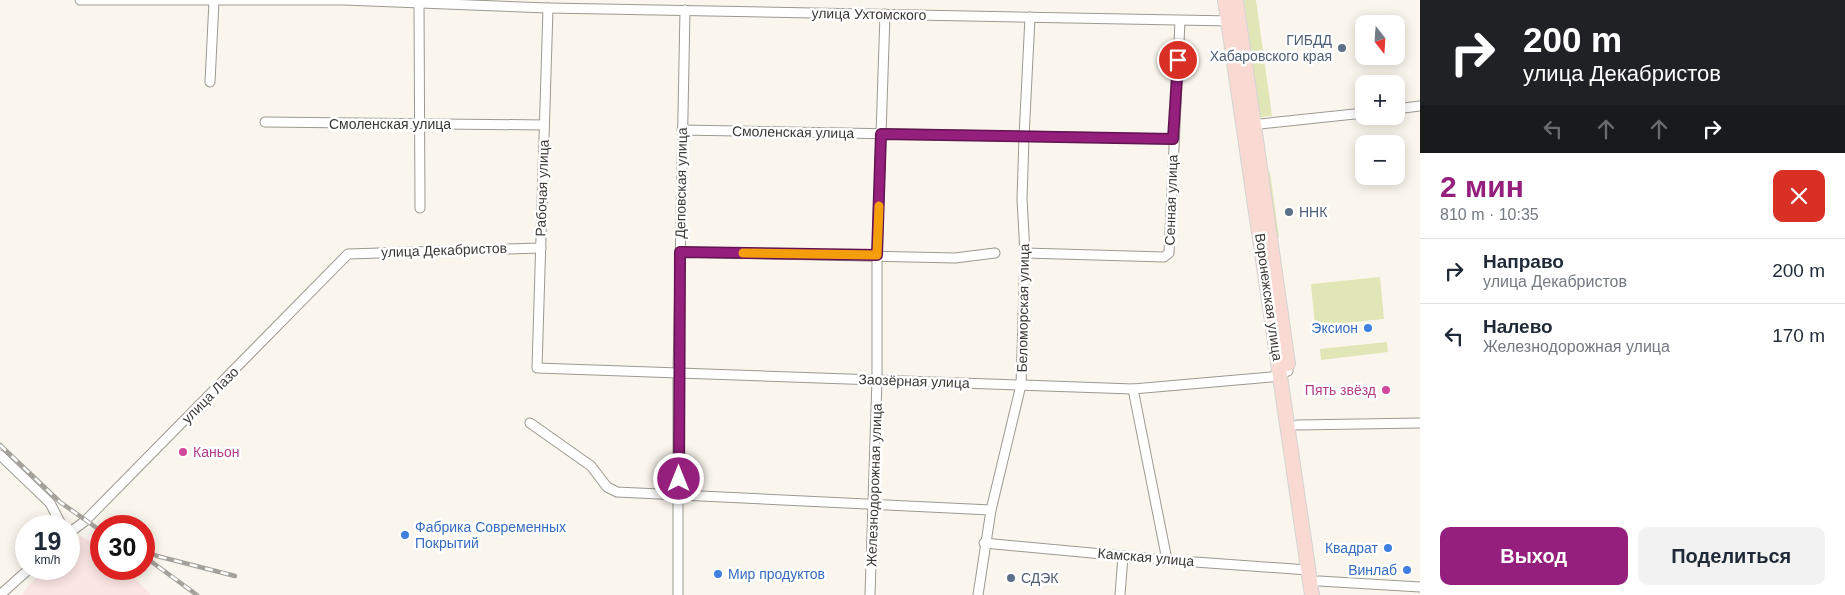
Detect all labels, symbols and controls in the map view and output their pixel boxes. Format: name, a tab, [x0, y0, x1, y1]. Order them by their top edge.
street label: улица Ухтомского	[811, 5, 927, 23]
north arrow	[1355, 15, 1405, 65]
map controls	[1355, 15, 1405, 185]
icon: right	[1440, 20, 1505, 85]
text: 200 m	[1523, 20, 1622, 59]
place label: ГИБДД Хабаровского края	[1210, 32, 1333, 64]
pin	[1157, 39, 1199, 81]
marker: ГИБДД Хабаровского края	[1336, 42, 1348, 54]
icon: arrive	[1164, 46, 1192, 74]
text: улица Декабристов	[1523, 61, 1721, 86]
button: +	[1355, 75, 1405, 125]
icon: left	[1539, 115, 1567, 143]
icon: ahead	[1592, 115, 1620, 143]
icon: ahead	[1645, 115, 1673, 143]
icon: right	[1698, 115, 1726, 143]
street label: Смоленская улица	[329, 116, 451, 132]
street label: Смоленская улица	[732, 123, 854, 141]
street label: Деповская улица	[672, 127, 690, 239]
button: −	[1355, 135, 1405, 185]
street label: Рабочая улица	[532, 139, 552, 237]
street label: Сенная улица	[1161, 154, 1181, 246]
text: 2 мин	[1440, 170, 1524, 203]
button: close	[1773, 170, 1825, 222]
place label: ННК	[1299, 204, 1328, 220]
marker: ННК	[1283, 206, 1295, 218]
text: 810 m · 10:35	[1440, 206, 1539, 223]
street label: Воронежская улица	[1252, 232, 1286, 362]
street label: улица Декабристов	[381, 240, 507, 260]
street label: Беломорская улица	[1014, 243, 1032, 373]
text: Направо	[1483, 251, 1564, 272]
icon: right	[1440, 257, 1468, 285]
text: 200 m	[1772, 260, 1825, 281]
text: улица Декабристов	[1483, 273, 1627, 290]
text: Налево	[1483, 316, 1553, 337]
place label: Эксион	[1311, 320, 1358, 336]
marker: Эксион	[1362, 322, 1374, 334]
icon: left	[1440, 322, 1468, 350]
text: 170 m	[1772, 325, 1825, 346]
text: Железнодорожная улица	[1483, 338, 1670, 355]
street label: улица Лазо	[178, 363, 242, 427]
street label: Заозёрная улица	[858, 371, 970, 391]
place label: Пять звёзд	[1305, 382, 1376, 398]
marker: Пять звёзд	[1380, 384, 1392, 396]
street label: Железнодорожная улица	[863, 403, 885, 567]
place label: Каньон	[193, 444, 239, 460]
marker: Каньон	[177, 446, 189, 458]
position arrow	[652, 452, 704, 504]
speed limit sign: 30	[90, 515, 155, 580]
place label: Фабрика Современных Покрытий	[415, 519, 566, 551]
text: 19	[34, 527, 61, 555]
button: Выход	[1440, 527, 1628, 585]
button: Поделиться	[1638, 527, 1825, 585]
marker: Фабрика Современных Покрытий	[399, 529, 411, 541]
place label: Квадрат	[1325, 540, 1379, 556]
marker: Квадрат	[1382, 542, 1394, 554]
street label: Камская улица	[1097, 545, 1195, 569]
text: km/h	[34, 553, 61, 567]
place label: Винлаб	[1348, 562, 1397, 578]
marker: Винлаб	[1401, 564, 1413, 576]
place label: Мир продуктов	[728, 566, 825, 582]
marker: Мир продуктов	[712, 568, 724, 580]
place label: СДЭК	[1021, 570, 1059, 586]
marker: СДЭК	[1005, 572, 1017, 584]

